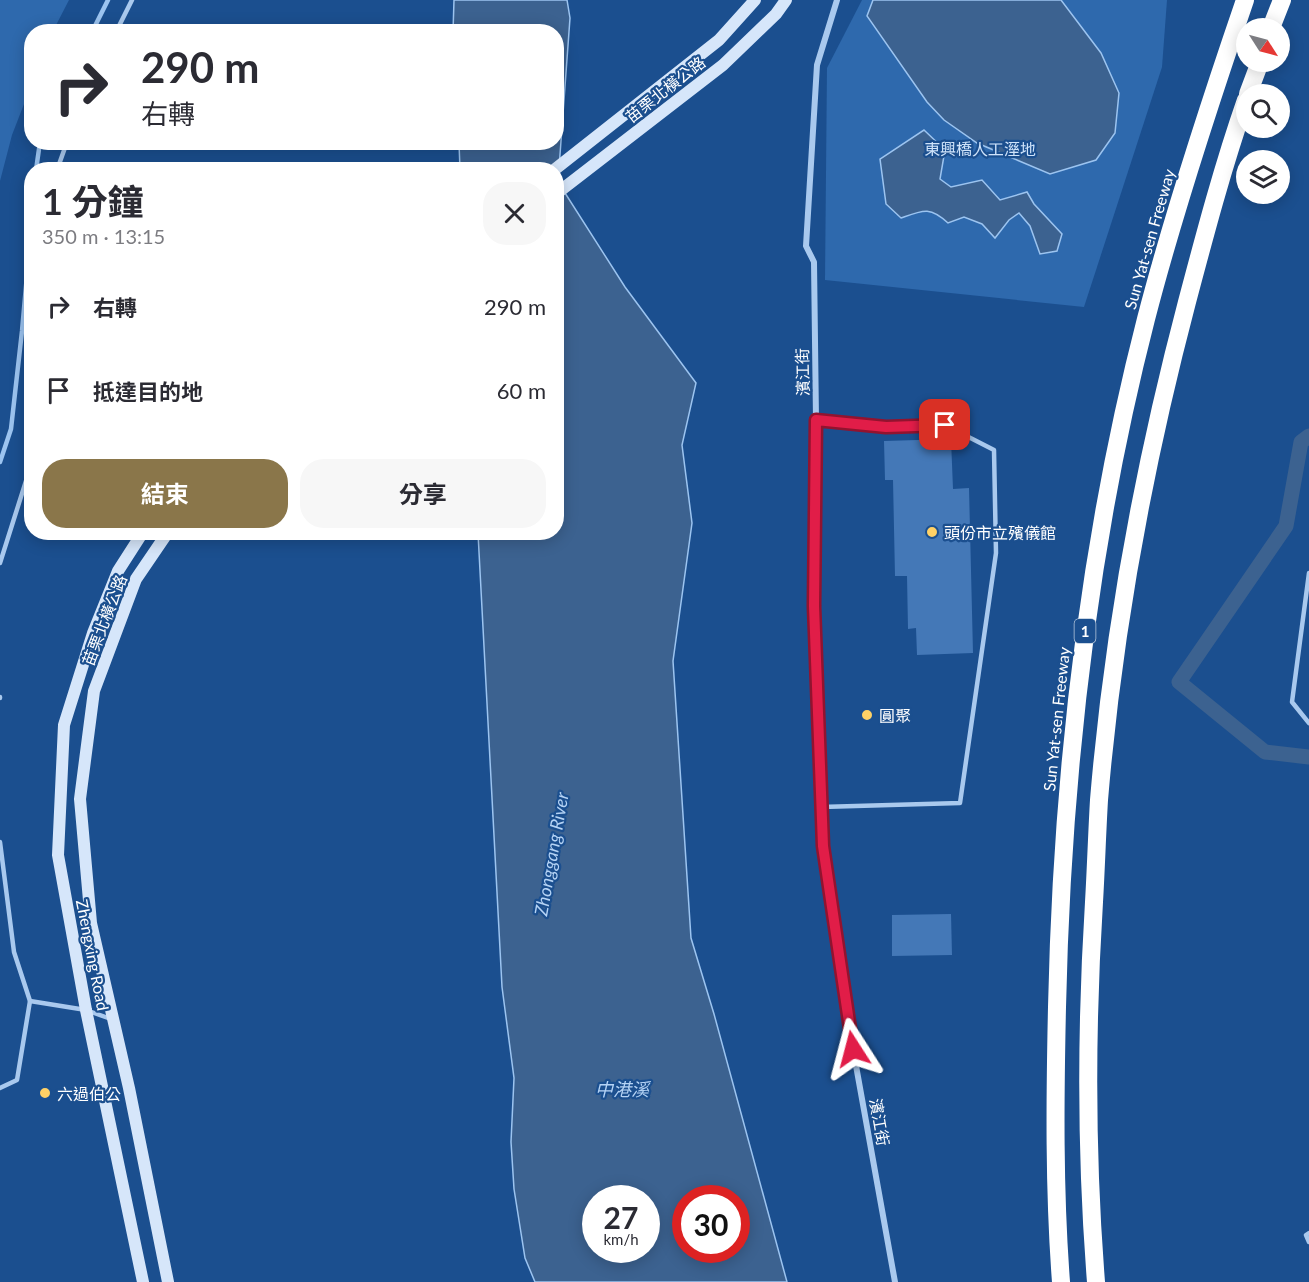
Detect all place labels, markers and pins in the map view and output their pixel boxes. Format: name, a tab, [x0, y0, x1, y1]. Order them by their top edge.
pin	[919, 399, 970, 450]
place label: 頭份市立殯儀館	[944, 523, 1056, 542]
marker: 頭份市立殯儀館	[925, 525, 939, 539]
place label: 圓聚	[879, 706, 911, 725]
marker: 圓聚	[860, 708, 874, 722]
place label: 六過伯公	[57, 1084, 121, 1103]
marker: 六過伯公	[38, 1086, 52, 1100]

